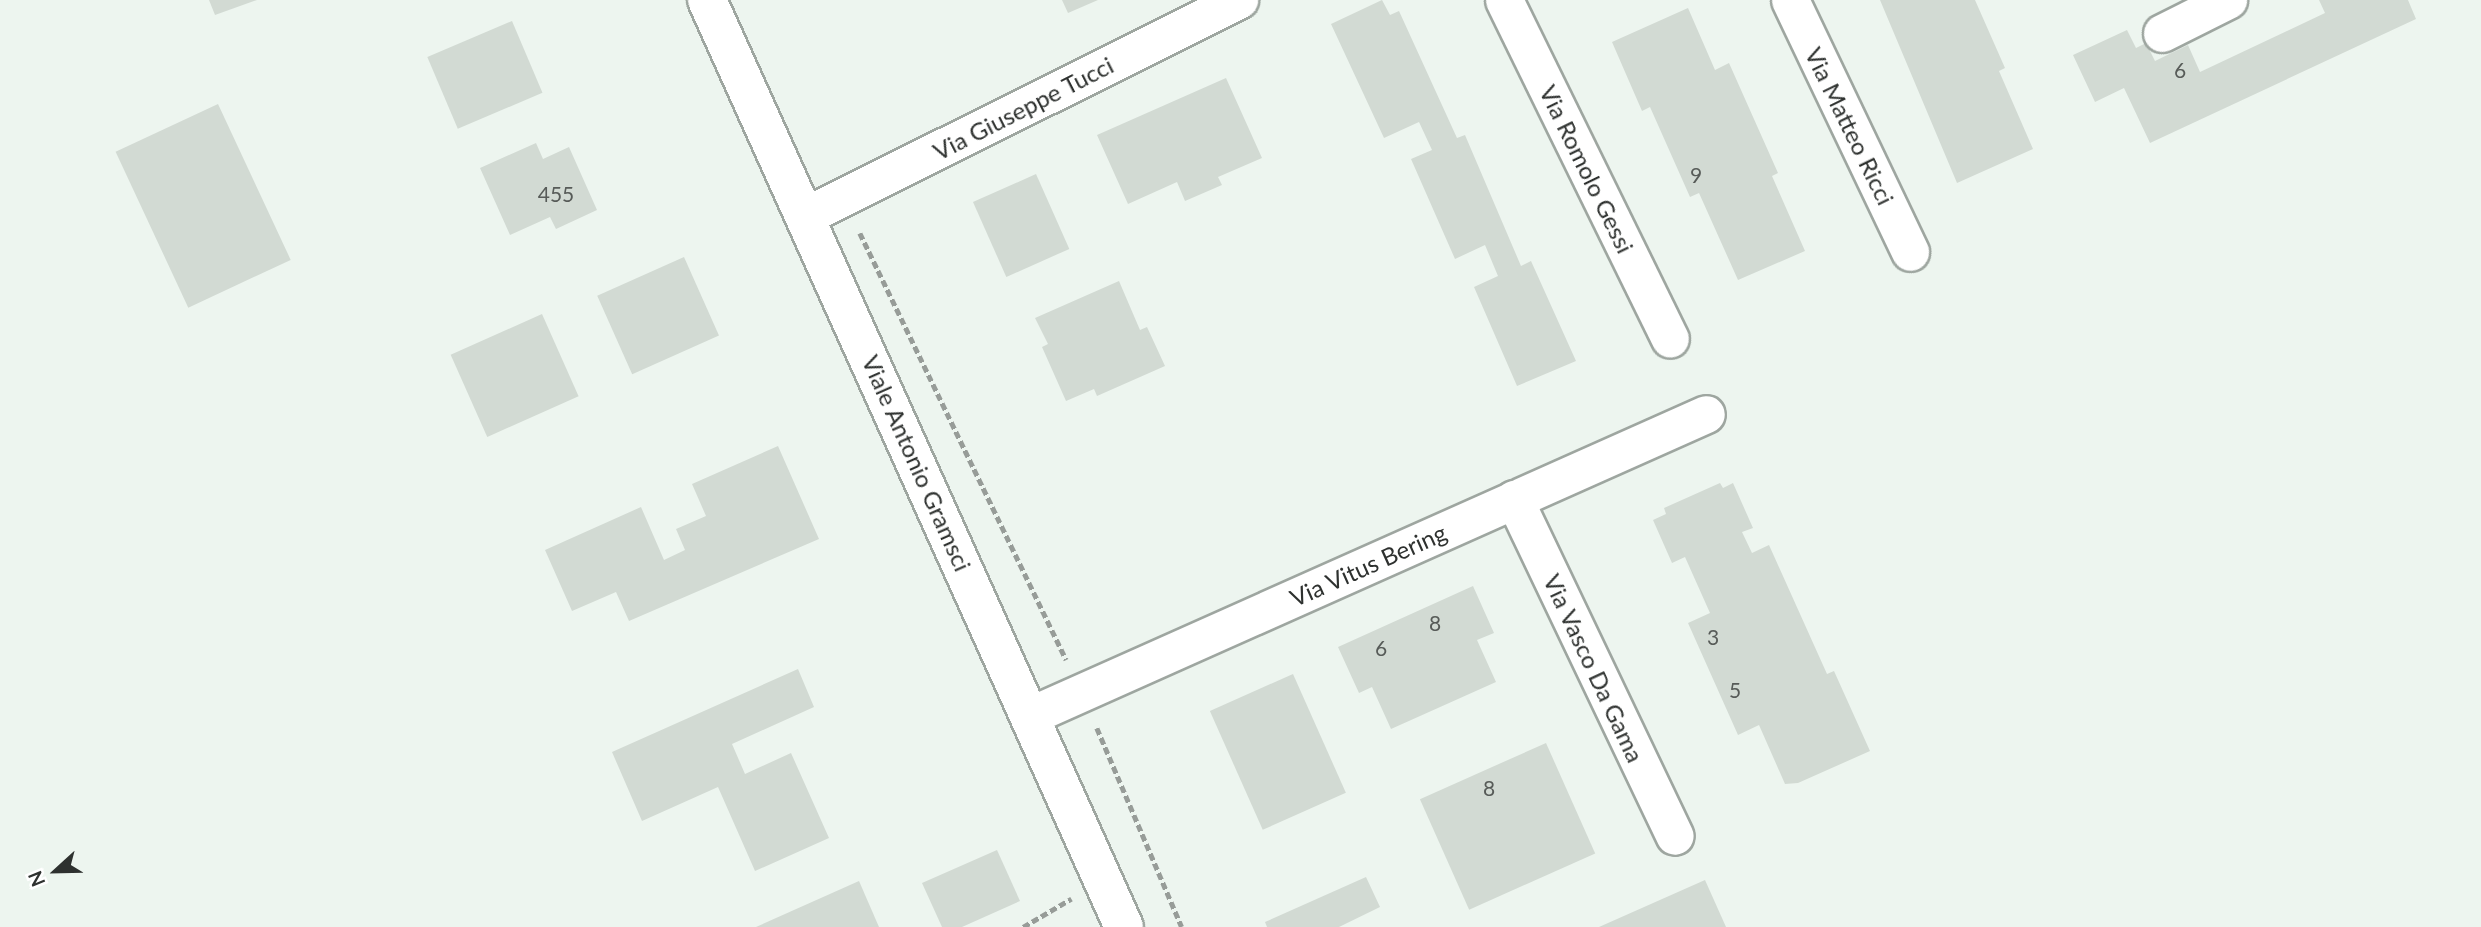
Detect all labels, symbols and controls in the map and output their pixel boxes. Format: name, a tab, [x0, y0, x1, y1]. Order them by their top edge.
street label: Via Matteo Ricci	[1799, 43, 1901, 209]
street label: Via Giuseppe Tucci	[928, 50, 1118, 166]
house number: 6	[2174, 57, 2186, 83]
street label: Via Romolo Gessi	[1534, 80, 1640, 258]
house number: 9	[1690, 162, 1702, 188]
house number: 455	[538, 181, 574, 207]
street label: Viale Antonio Gramsci	[856, 350, 978, 576]
street label: Via Vitus Bering	[1285, 517, 1451, 613]
street label: Via Vasco Da Gama	[1538, 569, 1650, 767]
house number: 8	[1429, 610, 1441, 636]
house number: 3	[1707, 624, 1719, 650]
house number: 6	[1375, 635, 1387, 661]
house number: 5	[1729, 677, 1741, 703]
house number: 8	[1483, 775, 1495, 801]
north arrow	[21, 836, 91, 906]
text: N	[23, 868, 49, 890]

